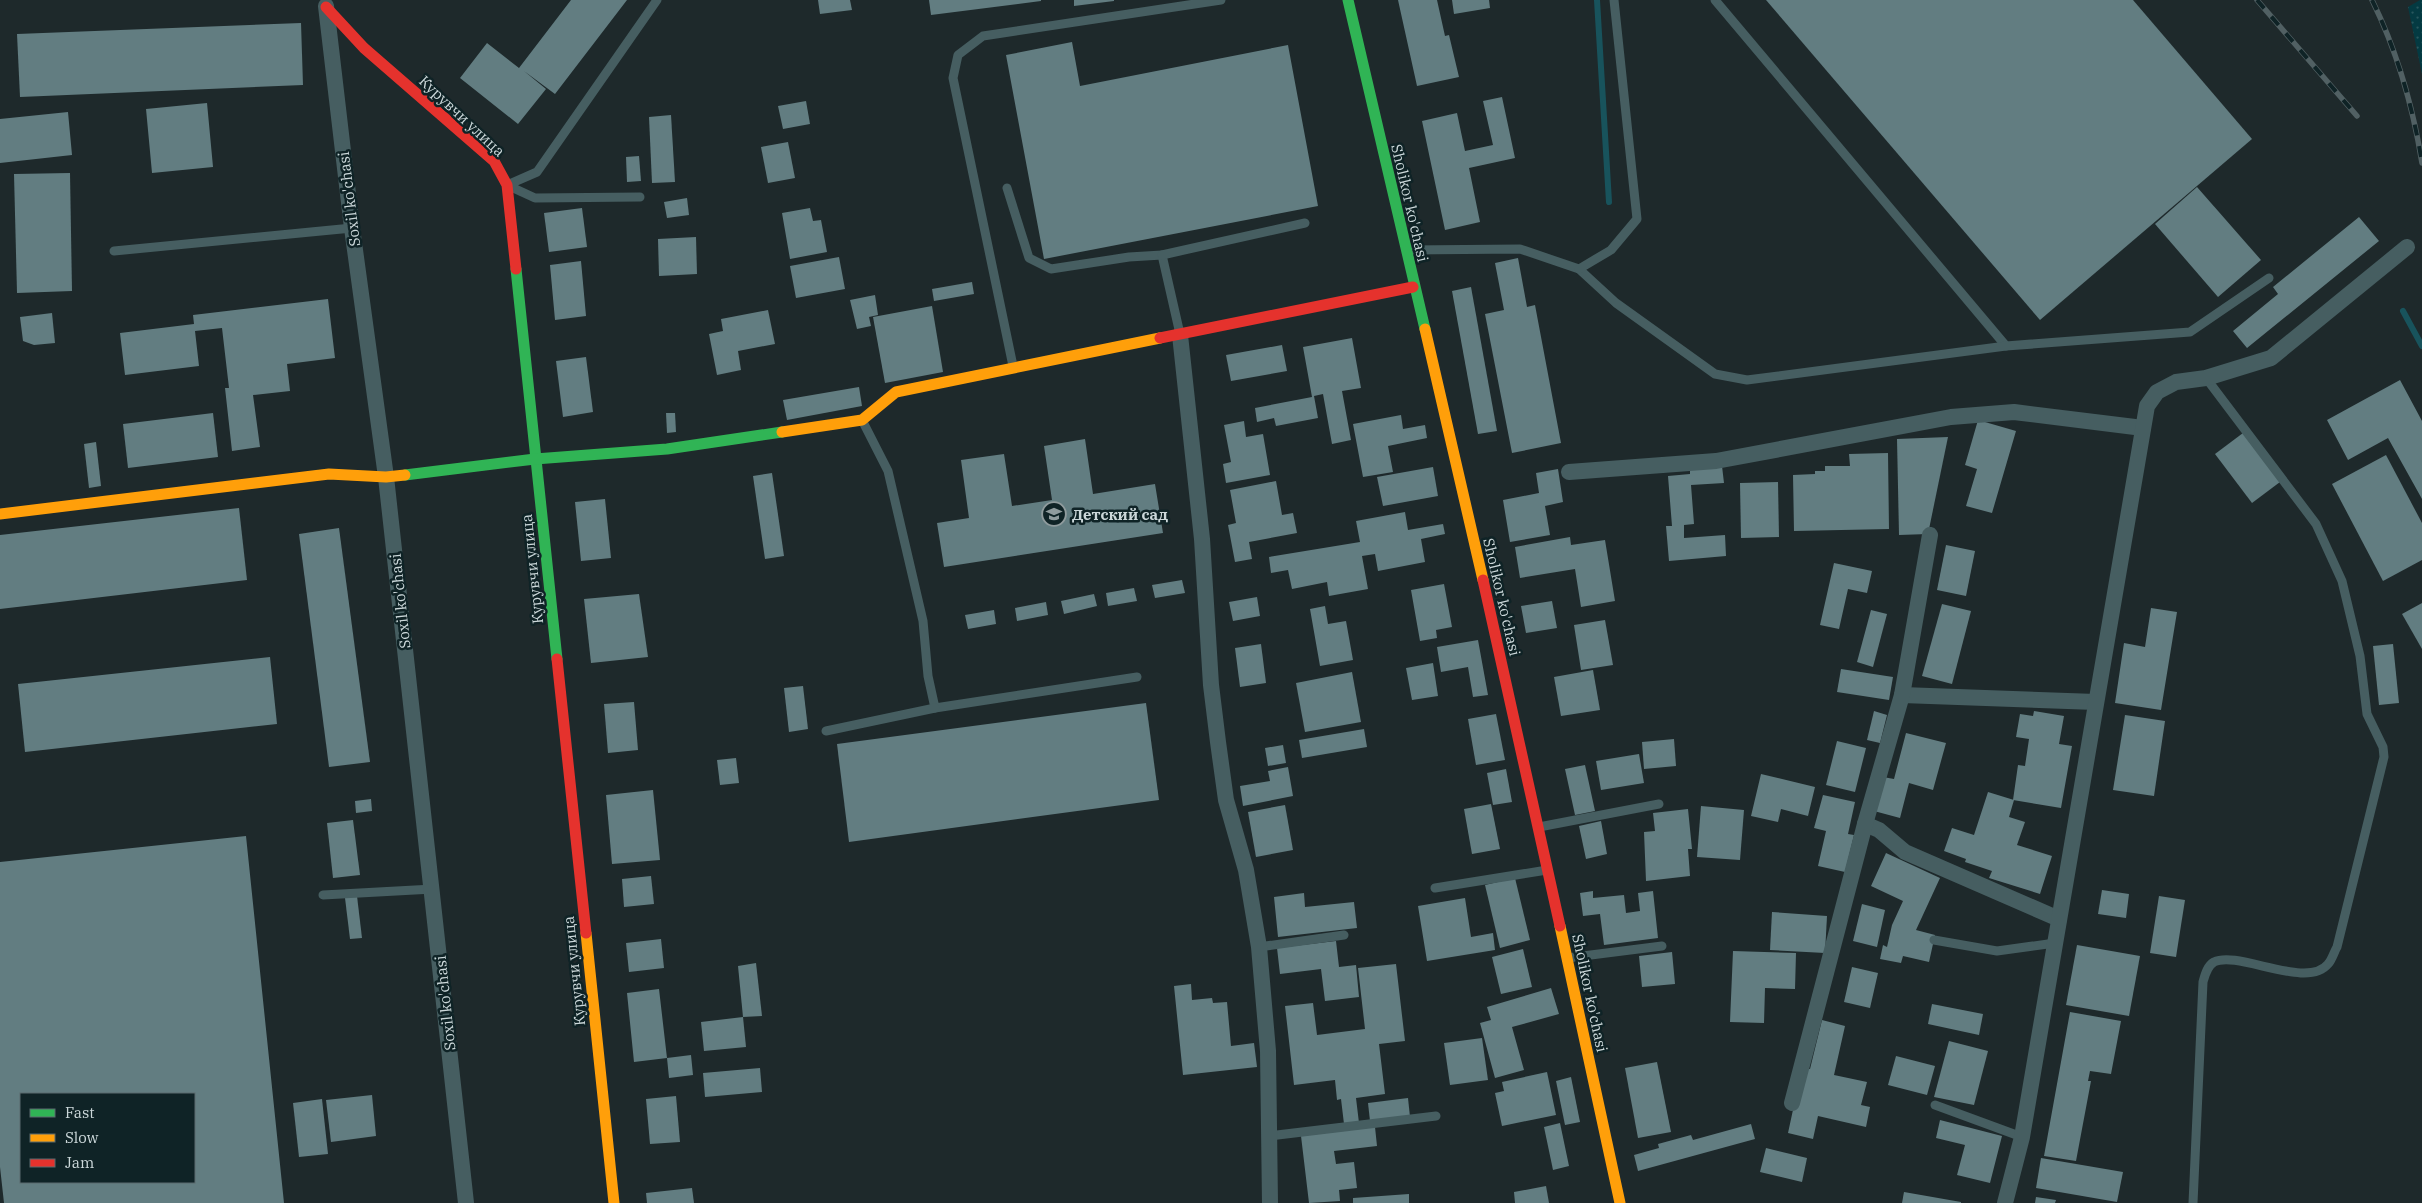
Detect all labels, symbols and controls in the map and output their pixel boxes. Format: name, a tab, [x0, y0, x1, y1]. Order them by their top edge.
street label: Курувчи улица	[415, 71, 509, 161]
street label: Sholikor ko'chasi	[1387, 142, 1433, 264]
street label: Soxil ko'chasi	[334, 150, 364, 248]
school or university icon: Детский сад	[1041, 501, 1067, 527]
place label: Детский сад	[1072, 505, 1168, 524]
street label: Курувчи улица	[517, 513, 547, 625]
street label: Sholikor ko'chasi	[1479, 536, 1525, 658]
street label: Soxil ko'chasi	[386, 552, 414, 649]
street label: Курувчи улица	[559, 915, 589, 1027]
street label: Sholikor ko'chasi	[1568, 932, 1612, 1054]
street label: Soxil ko'chasi	[431, 954, 459, 1051]
legend	[20, 1093, 195, 1183]
text: Fast	[65, 1103, 95, 1122]
text: Slow	[65, 1128, 99, 1147]
text: Jam	[65, 1153, 94, 1172]

